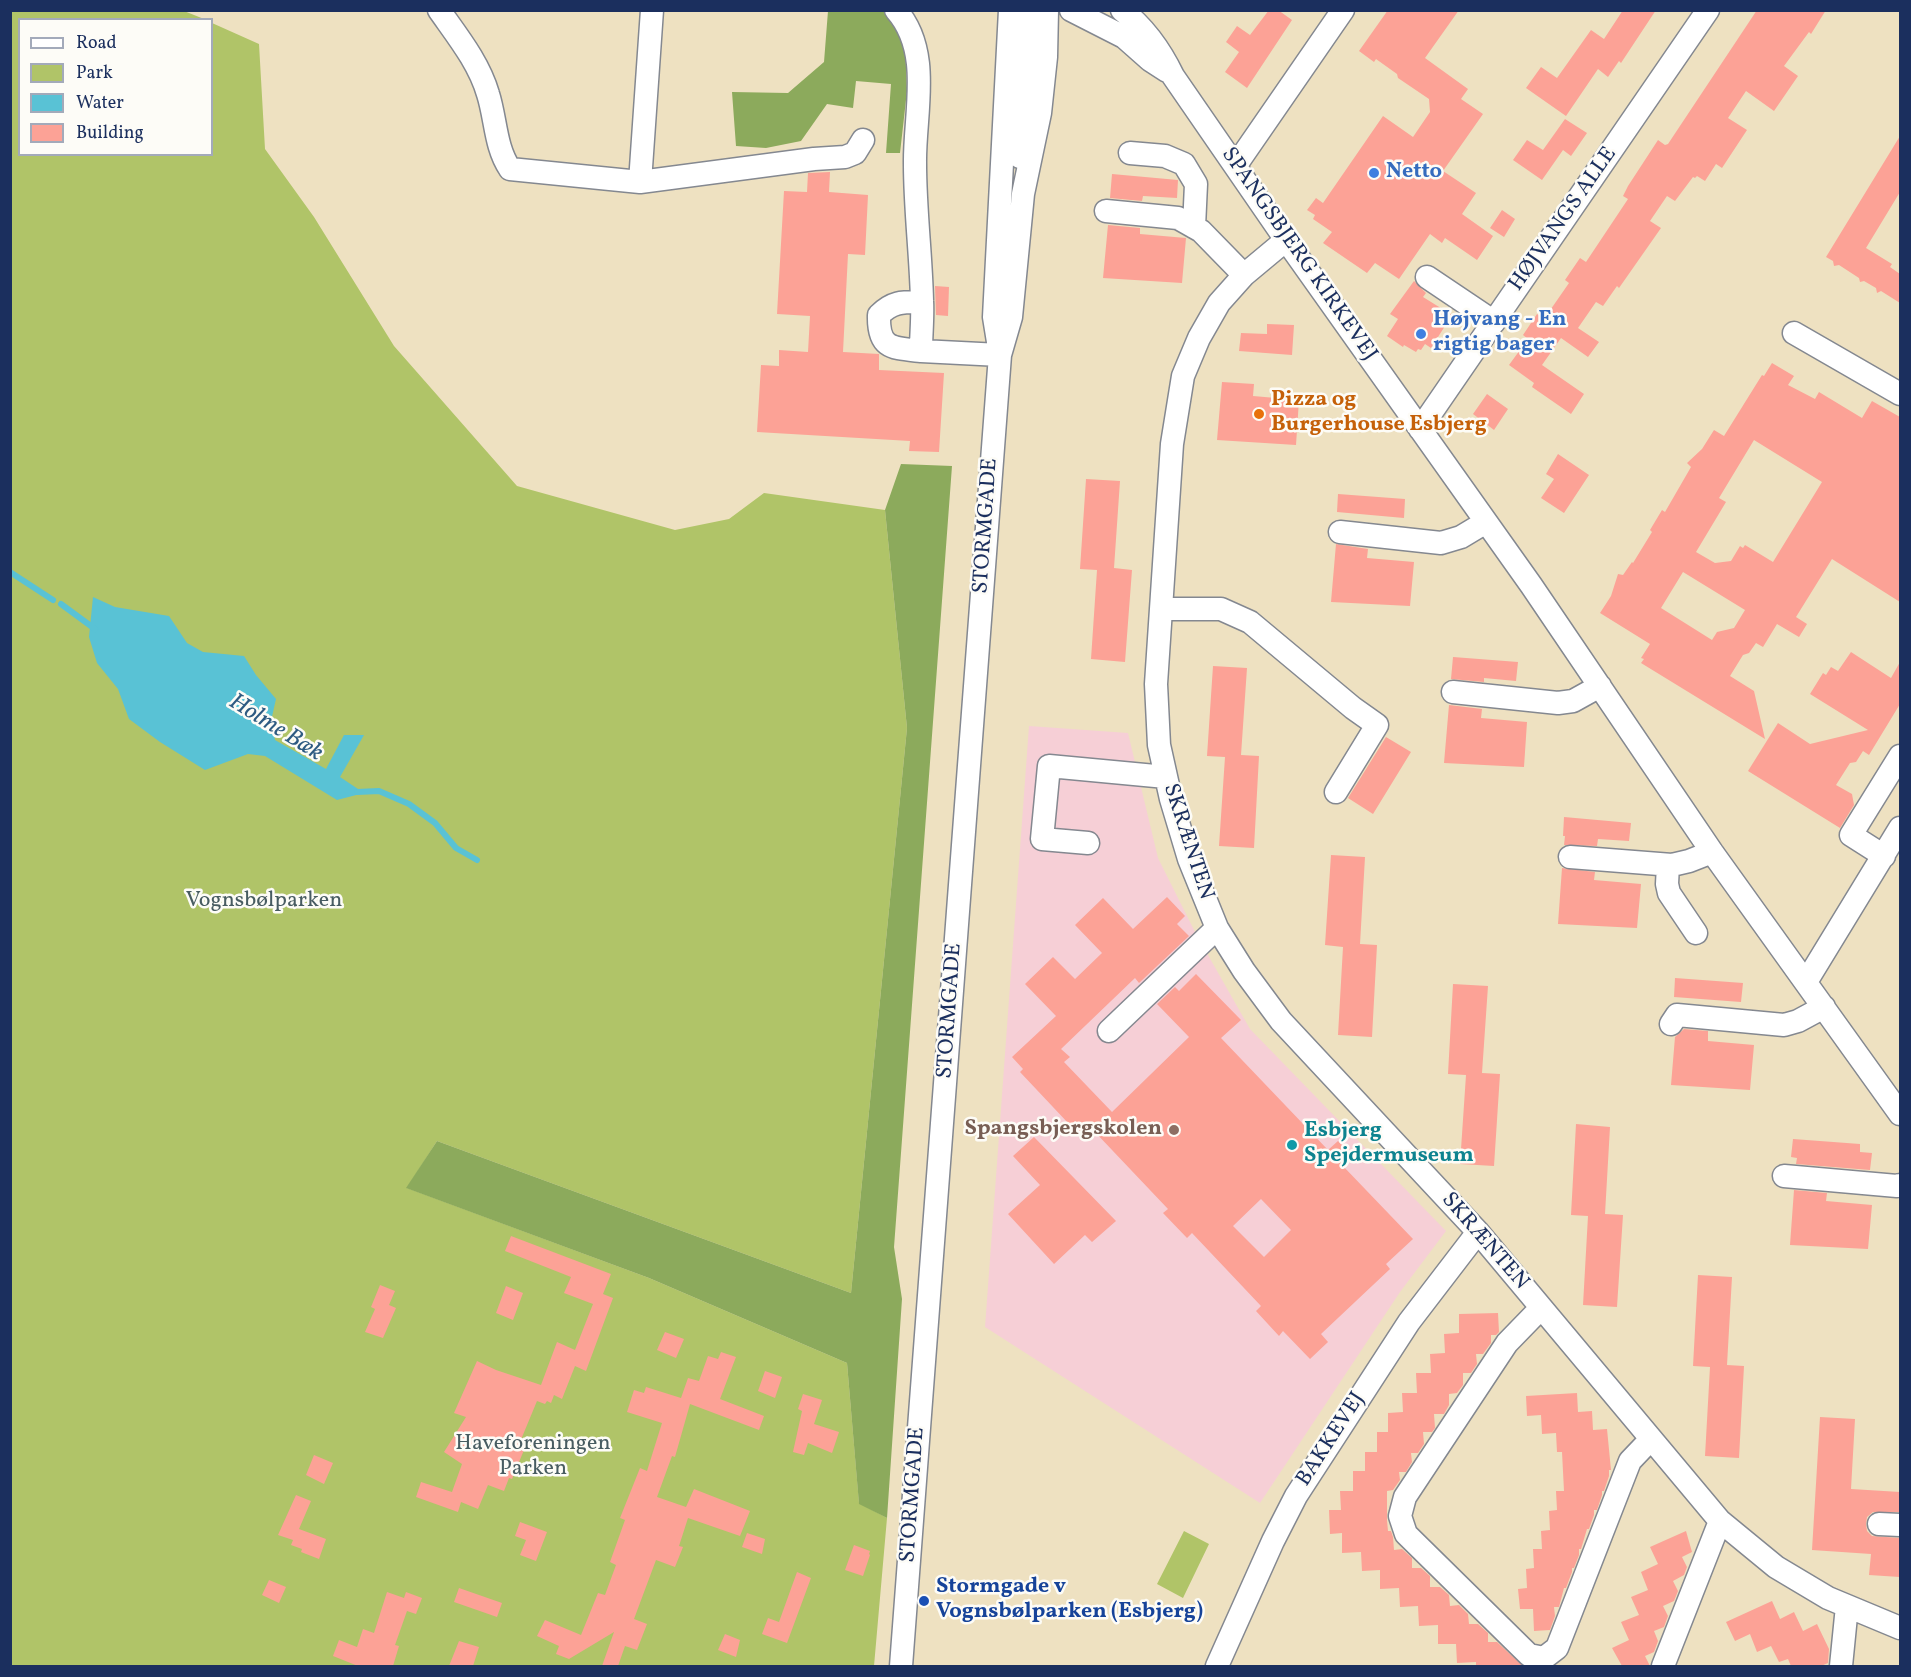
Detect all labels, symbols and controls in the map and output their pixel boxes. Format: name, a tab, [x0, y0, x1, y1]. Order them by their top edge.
legend	[18, 18, 213, 156]
text: Road	[76, 31, 117, 56]
text: Park	[76, 61, 113, 86]
text: Water	[76, 91, 124, 116]
text: Building	[76, 121, 144, 146]
street label: SPANGSBJERG KIRKEVEJ	[1214, 143, 1382, 367]
street label: HØJVANGS ALLE	[1504, 143, 1624, 297]
place label: Netto	[1386, 160, 1442, 186]
marker: Netto	[1367, 166, 1381, 180]
place label: Højvang - En rigtig bager	[1433, 308, 1566, 360]
marker: Højvang - En rigtig bager	[1414, 327, 1428, 341]
place label: Pizza og Burgerhouse Esbjerg	[1271, 388, 1487, 440]
marker: Pizza og Burgerhouse Esbjerg	[1252, 407, 1266, 421]
street label: STORMGADE	[969, 457, 1005, 595]
water label: Holme Bæk	[223, 689, 327, 769]
street label: SKRÆNTEN	[1156, 781, 1218, 903]
park label: Vognsbølparken	[186, 889, 342, 915]
street label: STORMGADE	[933, 942, 969, 1080]
place label: Spangsbjergskolen	[964, 1117, 1162, 1143]
place label: Esbjerg Spejdermuseum	[1304, 1119, 1474, 1170]
marker: Spangsbjergskolen	[1167, 1123, 1181, 1137]
marker: Esbjerg Spejdermuseum	[1285, 1138, 1299, 1152]
street label: SKRÆNTEN	[1435, 1188, 1533, 1296]
street label: BAKKEVEJ	[1292, 1388, 1372, 1492]
street label: STORMGADE	[896, 1426, 932, 1564]
park label: Haveforeningen Parken	[455, 1432, 611, 1484]
place label: Stormgade v Vognsbølparken (Esbjerg)	[936, 1575, 1203, 1627]
marker: Stormgade v Vognsbølparken (Esbjerg)	[917, 1594, 931, 1608]

